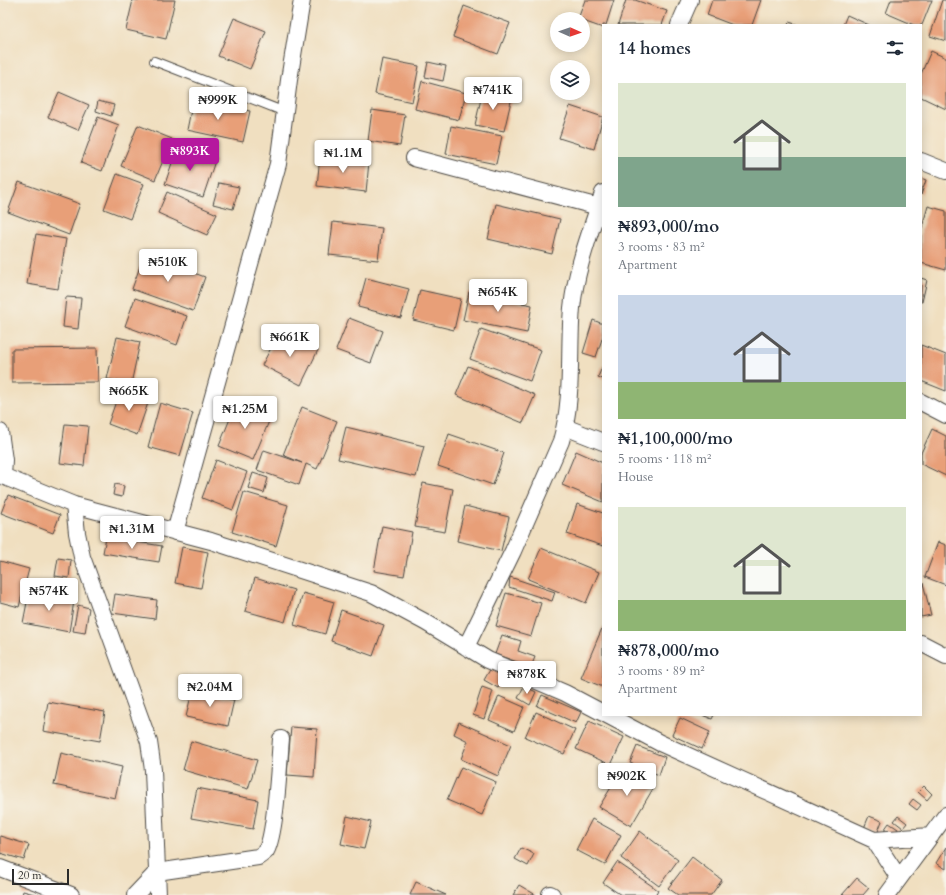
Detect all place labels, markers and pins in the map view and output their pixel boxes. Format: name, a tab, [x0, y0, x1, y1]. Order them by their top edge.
pin: ₦741K	[465, 77, 521, 111]
pin: ₦999K	[190, 87, 246, 121]
pin: ₦893K	[162, 138, 218, 172]
pin: ₦1.1M	[315, 140, 371, 174]
pin: ₦510K	[140, 249, 196, 283]
pin: ₦654K	[470, 279, 526, 313]
pin: ₦661K	[262, 324, 318, 358]
pin: ₦665K	[101, 378, 157, 412]
pin: ₦1.25M	[212, 396, 278, 430]
pin: ₦1.31M	[99, 516, 165, 550]
pin: ₦574K	[21, 578, 77, 612]
pin: ₦878K	[499, 661, 555, 695]
pin: ₦2.04M	[177, 674, 243, 708]
pin: ₦902K	[599, 763, 655, 797]

